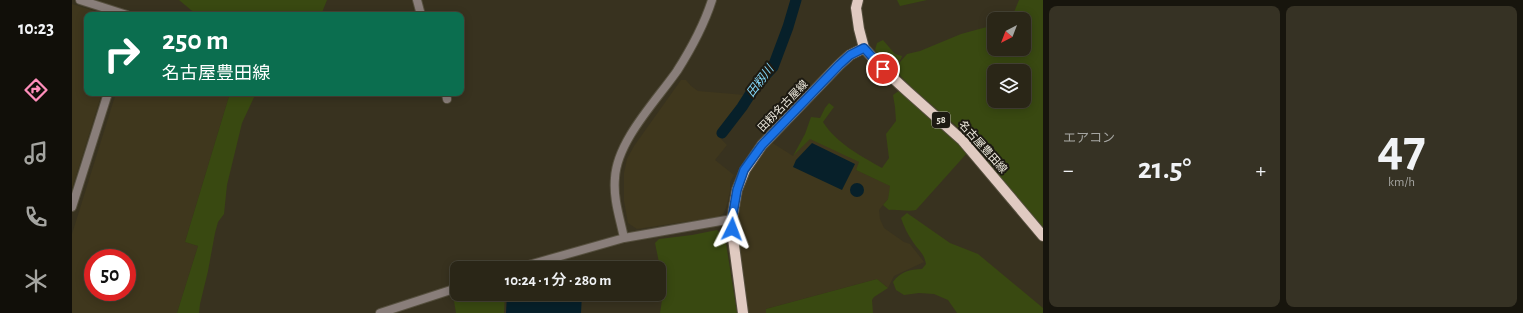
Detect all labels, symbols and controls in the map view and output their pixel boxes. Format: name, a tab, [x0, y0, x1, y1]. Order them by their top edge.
north arrow	[987, 12, 1031, 56]
map controls	[987, 12, 1031, 108]
text: 10:23	[18, 20, 54, 38]
text: 250 m	[162, 27, 229, 55]
icon: right	[96, 28, 148, 80]
pin	[866, 52, 900, 86]
icon: arrive	[872, 58, 894, 80]
water label: 田籾川	[744, 61, 777, 99]
button: layers	[987, 64, 1031, 108]
text: 名古屋豊田線	[162, 65, 270, 83]
icon: directions	[22, 76, 50, 104]
street label: 田籾名古屋線	[755, 78, 810, 134]
road number: 58	[932, 112, 950, 128]
street label: 名古屋豊田線	[957, 118, 1010, 175]
text: 47	[1377, 123, 1426, 175]
text: エアコン	[1063, 132, 1115, 145]
icon: music	[22, 139, 50, 167]
text: 21.5°	[1138, 154, 1191, 184]
text: −	[1063, 159, 1074, 181]
text: +	[1255, 159, 1266, 181]
text: km/h	[1388, 176, 1415, 189]
icon: phone	[22, 203, 50, 231]
position arrow	[711, 208, 753, 250]
speed limit sign: 50	[84, 249, 136, 301]
icon: climate	[22, 267, 50, 295]
text: 10:24 · 1 分 · 280 m	[505, 273, 611, 288]

